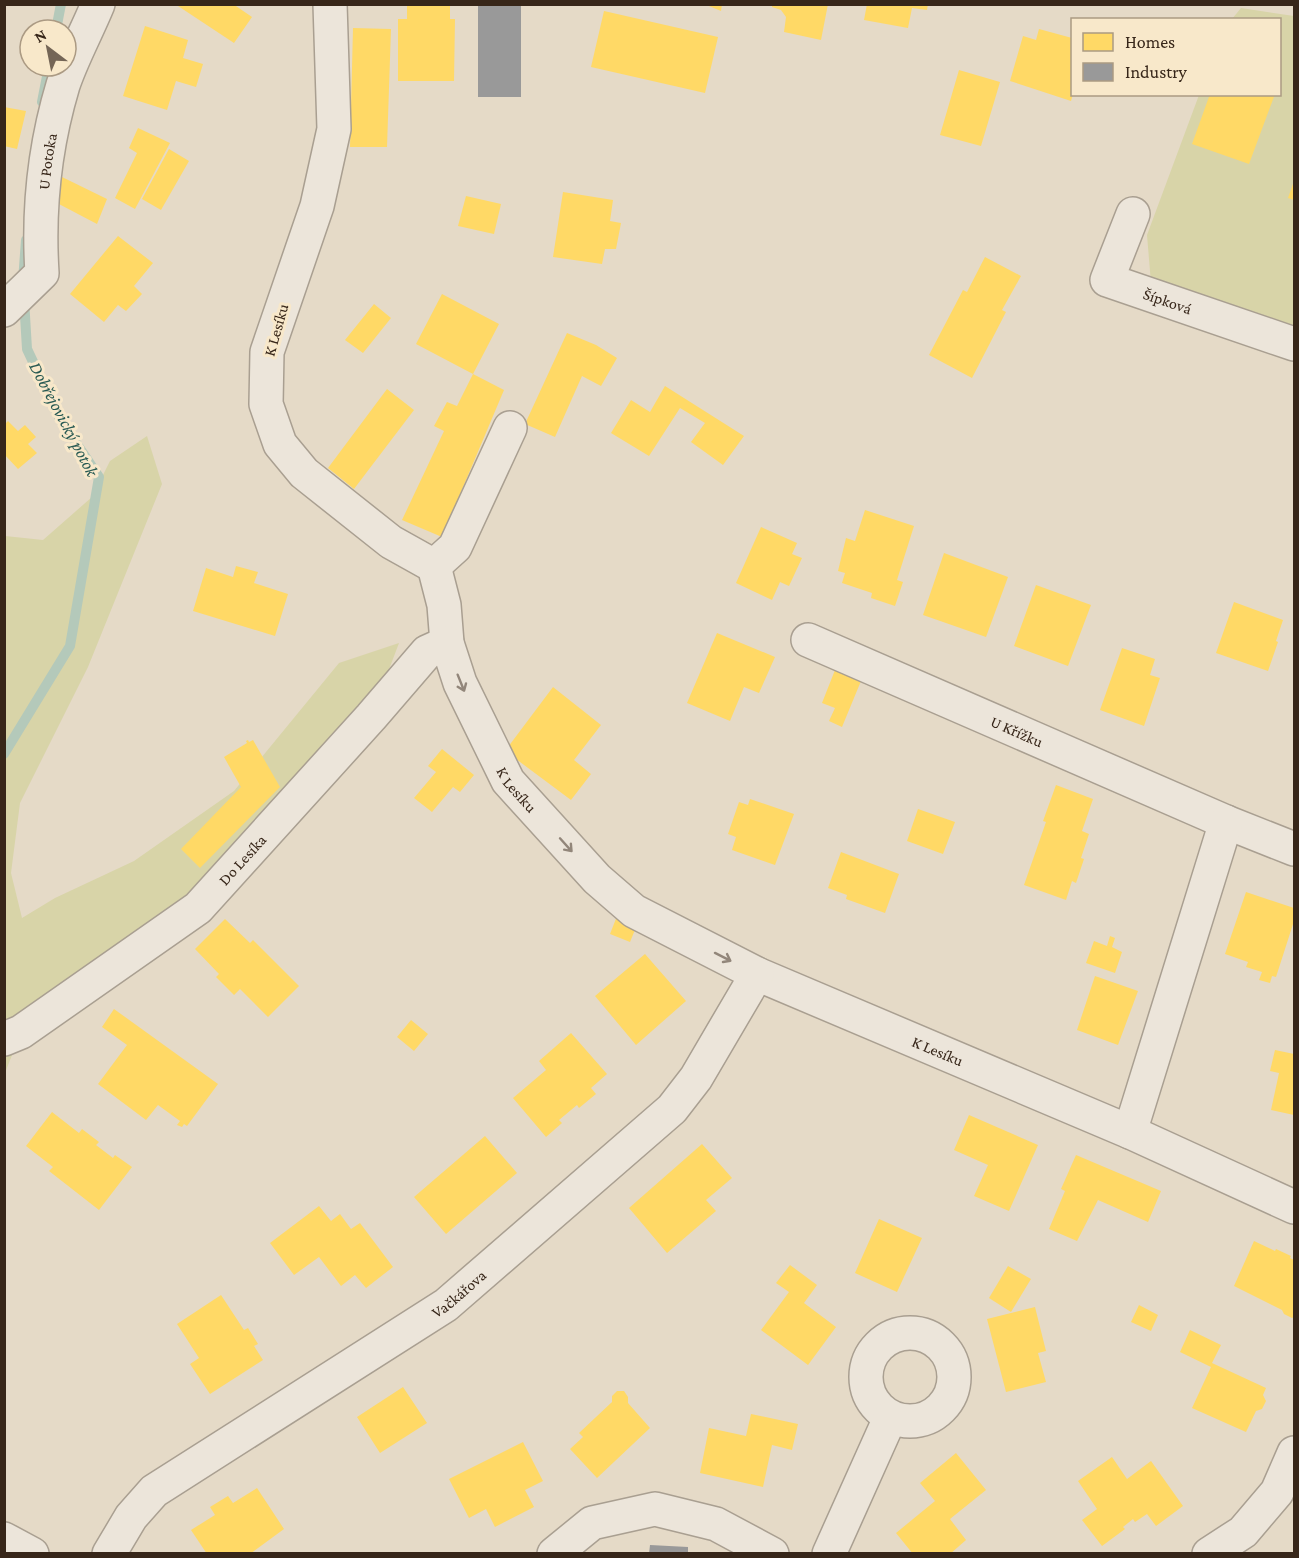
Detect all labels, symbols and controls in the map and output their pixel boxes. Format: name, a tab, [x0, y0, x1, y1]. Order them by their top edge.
north arrow	[18, 18, 78, 78]
legend	[1071, 18, 1281, 96]
text: N	[31, 26, 50, 46]
text: Homes	[1125, 32, 1175, 52]
text: Industry	[1125, 62, 1188, 82]
street label: U Potoka	[35, 131, 60, 191]
street label: Šípková	[1141, 285, 1195, 317]
street label: K Lesíku	[260, 301, 292, 358]
water label: Dobřejovický potok	[24, 358, 103, 481]
one-way arrow	[456, 674, 467, 692]
street label: U Křížku	[988, 712, 1046, 750]
street label: K Lesíku	[494, 764, 541, 816]
street label: Do Lesíka	[215, 830, 269, 888]
one-way arrow	[559, 837, 573, 852]
one-way arrow	[714, 951, 732, 963]
street label: K Lesíku	[910, 1032, 966, 1069]
street label: Vačkářova	[428, 1266, 490, 1321]

